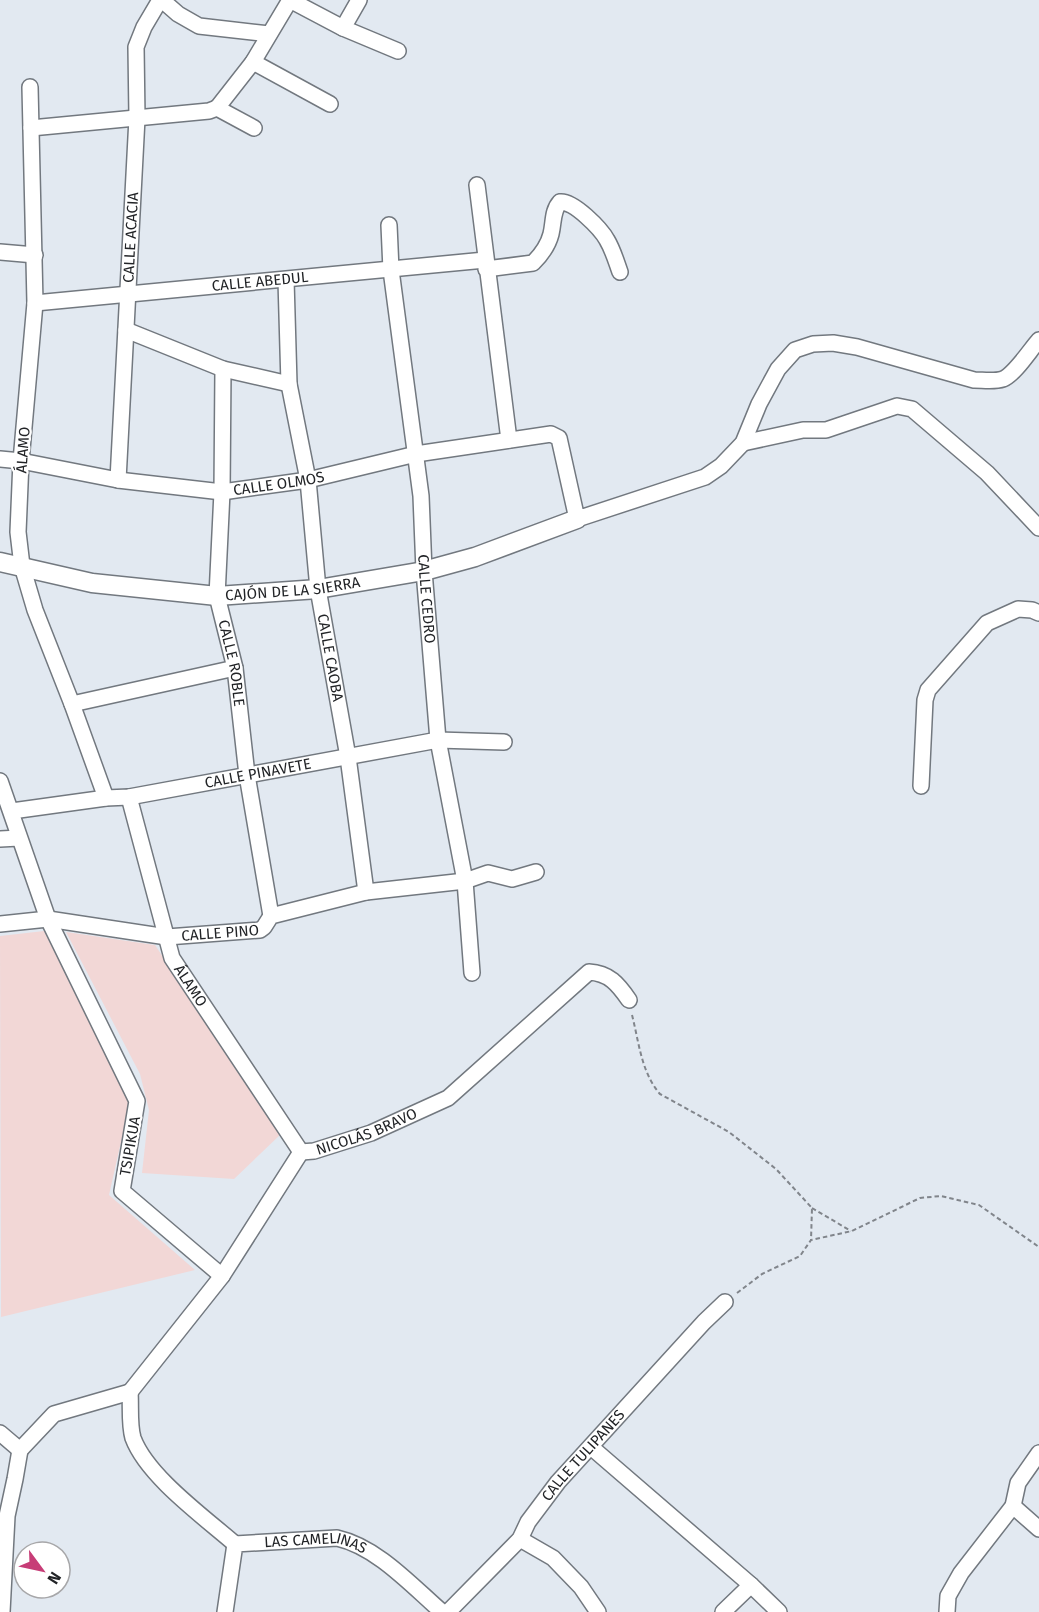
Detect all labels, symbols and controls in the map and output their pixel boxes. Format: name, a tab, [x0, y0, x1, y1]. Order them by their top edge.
street label: CALLE ACACIA	[119, 191, 142, 283]
street label: CALLE ABEDUL	[211, 268, 310, 295]
street label: ÁLAMO	[12, 426, 34, 474]
street label: CALLE OLMOS	[232, 467, 326, 499]
street label: CALLE CEDRO	[414, 554, 439, 644]
street label: CAJÓN DE LA SIERRA	[225, 573, 362, 604]
street label: CALLE CAOBA	[314, 612, 347, 703]
street label: CALLE ROBLE	[214, 618, 248, 707]
street label: CALLE PINAVETE	[203, 755, 313, 792]
street label: CALLE PINO	[181, 921, 260, 945]
street label: ÁLAMO	[170, 961, 211, 1010]
street label: NICOLÁS BRAVO	[314, 1104, 420, 1159]
street label: TSIPIKUA	[116, 1114, 144, 1177]
street label: CALLE TULIPANES	[538, 1406, 629, 1505]
street label: LAS CAMELINAS	[264, 1529, 370, 1557]
north arrow	[12, 1540, 72, 1600]
text: N	[43, 1568, 65, 1588]

